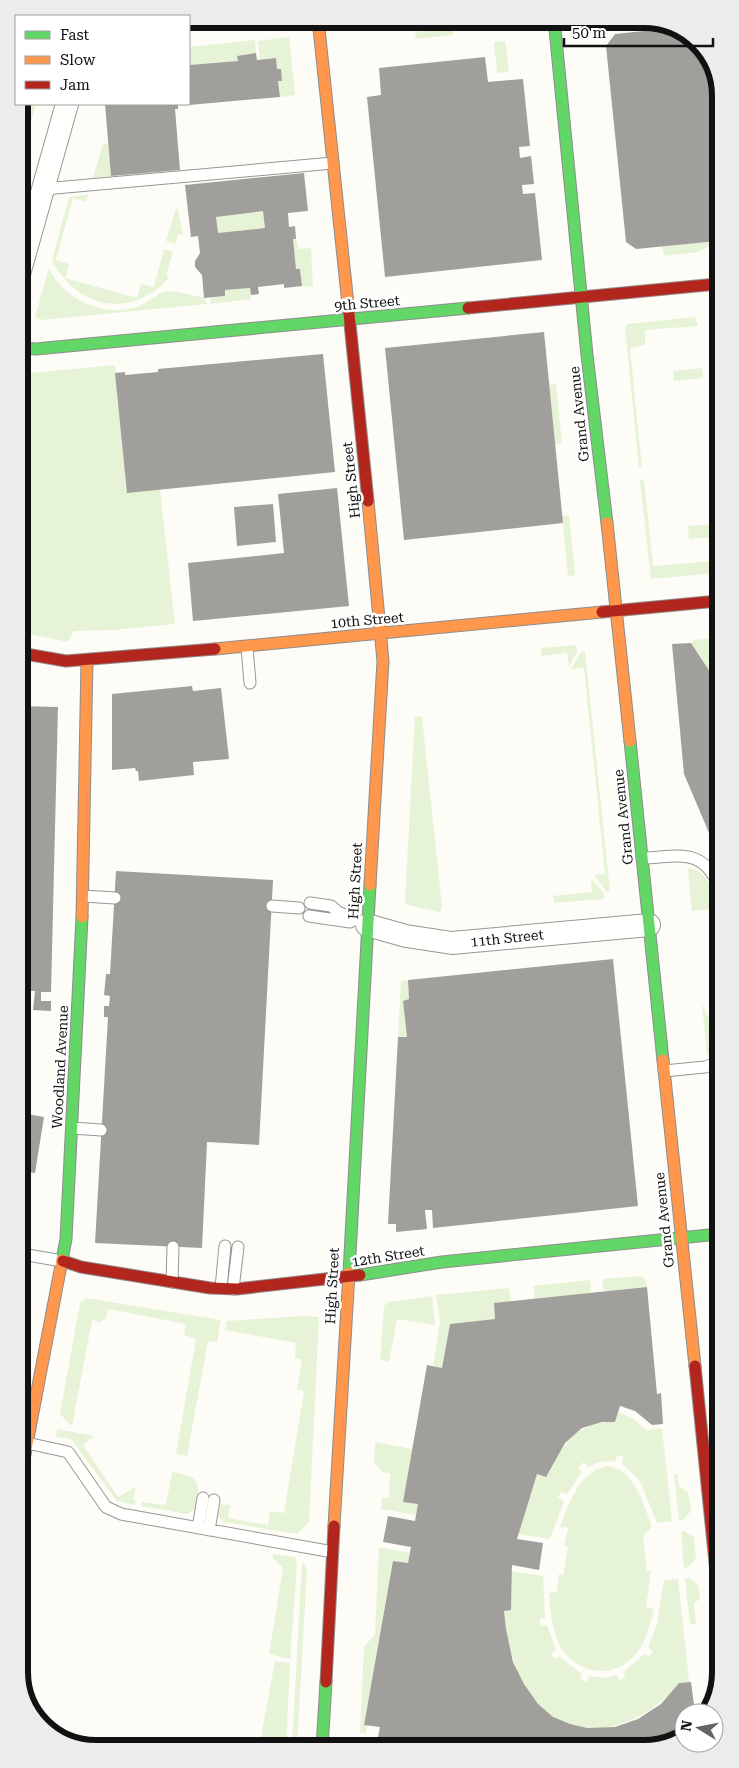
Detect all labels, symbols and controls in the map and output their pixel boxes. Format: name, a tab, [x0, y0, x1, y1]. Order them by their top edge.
legend	[15, 15, 190, 105]
scale bar	[564, 15, 713, 47]
text: 50 m	[572, 24, 607, 42]
text: Fast	[60, 26, 90, 44]
text: Slow	[60, 51, 96, 69]
text: Jam	[60, 76, 90, 94]
street label: 9th Street	[334, 292, 400, 314]
street label: Grand Avenue	[566, 365, 592, 463]
street label: High Street	[339, 441, 363, 519]
street label: 10th Street	[330, 609, 404, 631]
street label: Grand Avenue	[610, 768, 636, 866]
street label: High Street	[345, 842, 365, 920]
street label: 11th Street	[470, 926, 544, 950]
street label: Woodland Avenue	[49, 1005, 71, 1129]
street label: Grand Avenue	[651, 1171, 677, 1269]
street label: 12th Street	[350, 1242, 426, 1270]
street label: High Street	[322, 1247, 342, 1325]
north arrow	[674, 1703, 724, 1753]
text: N	[677, 1719, 695, 1732]

